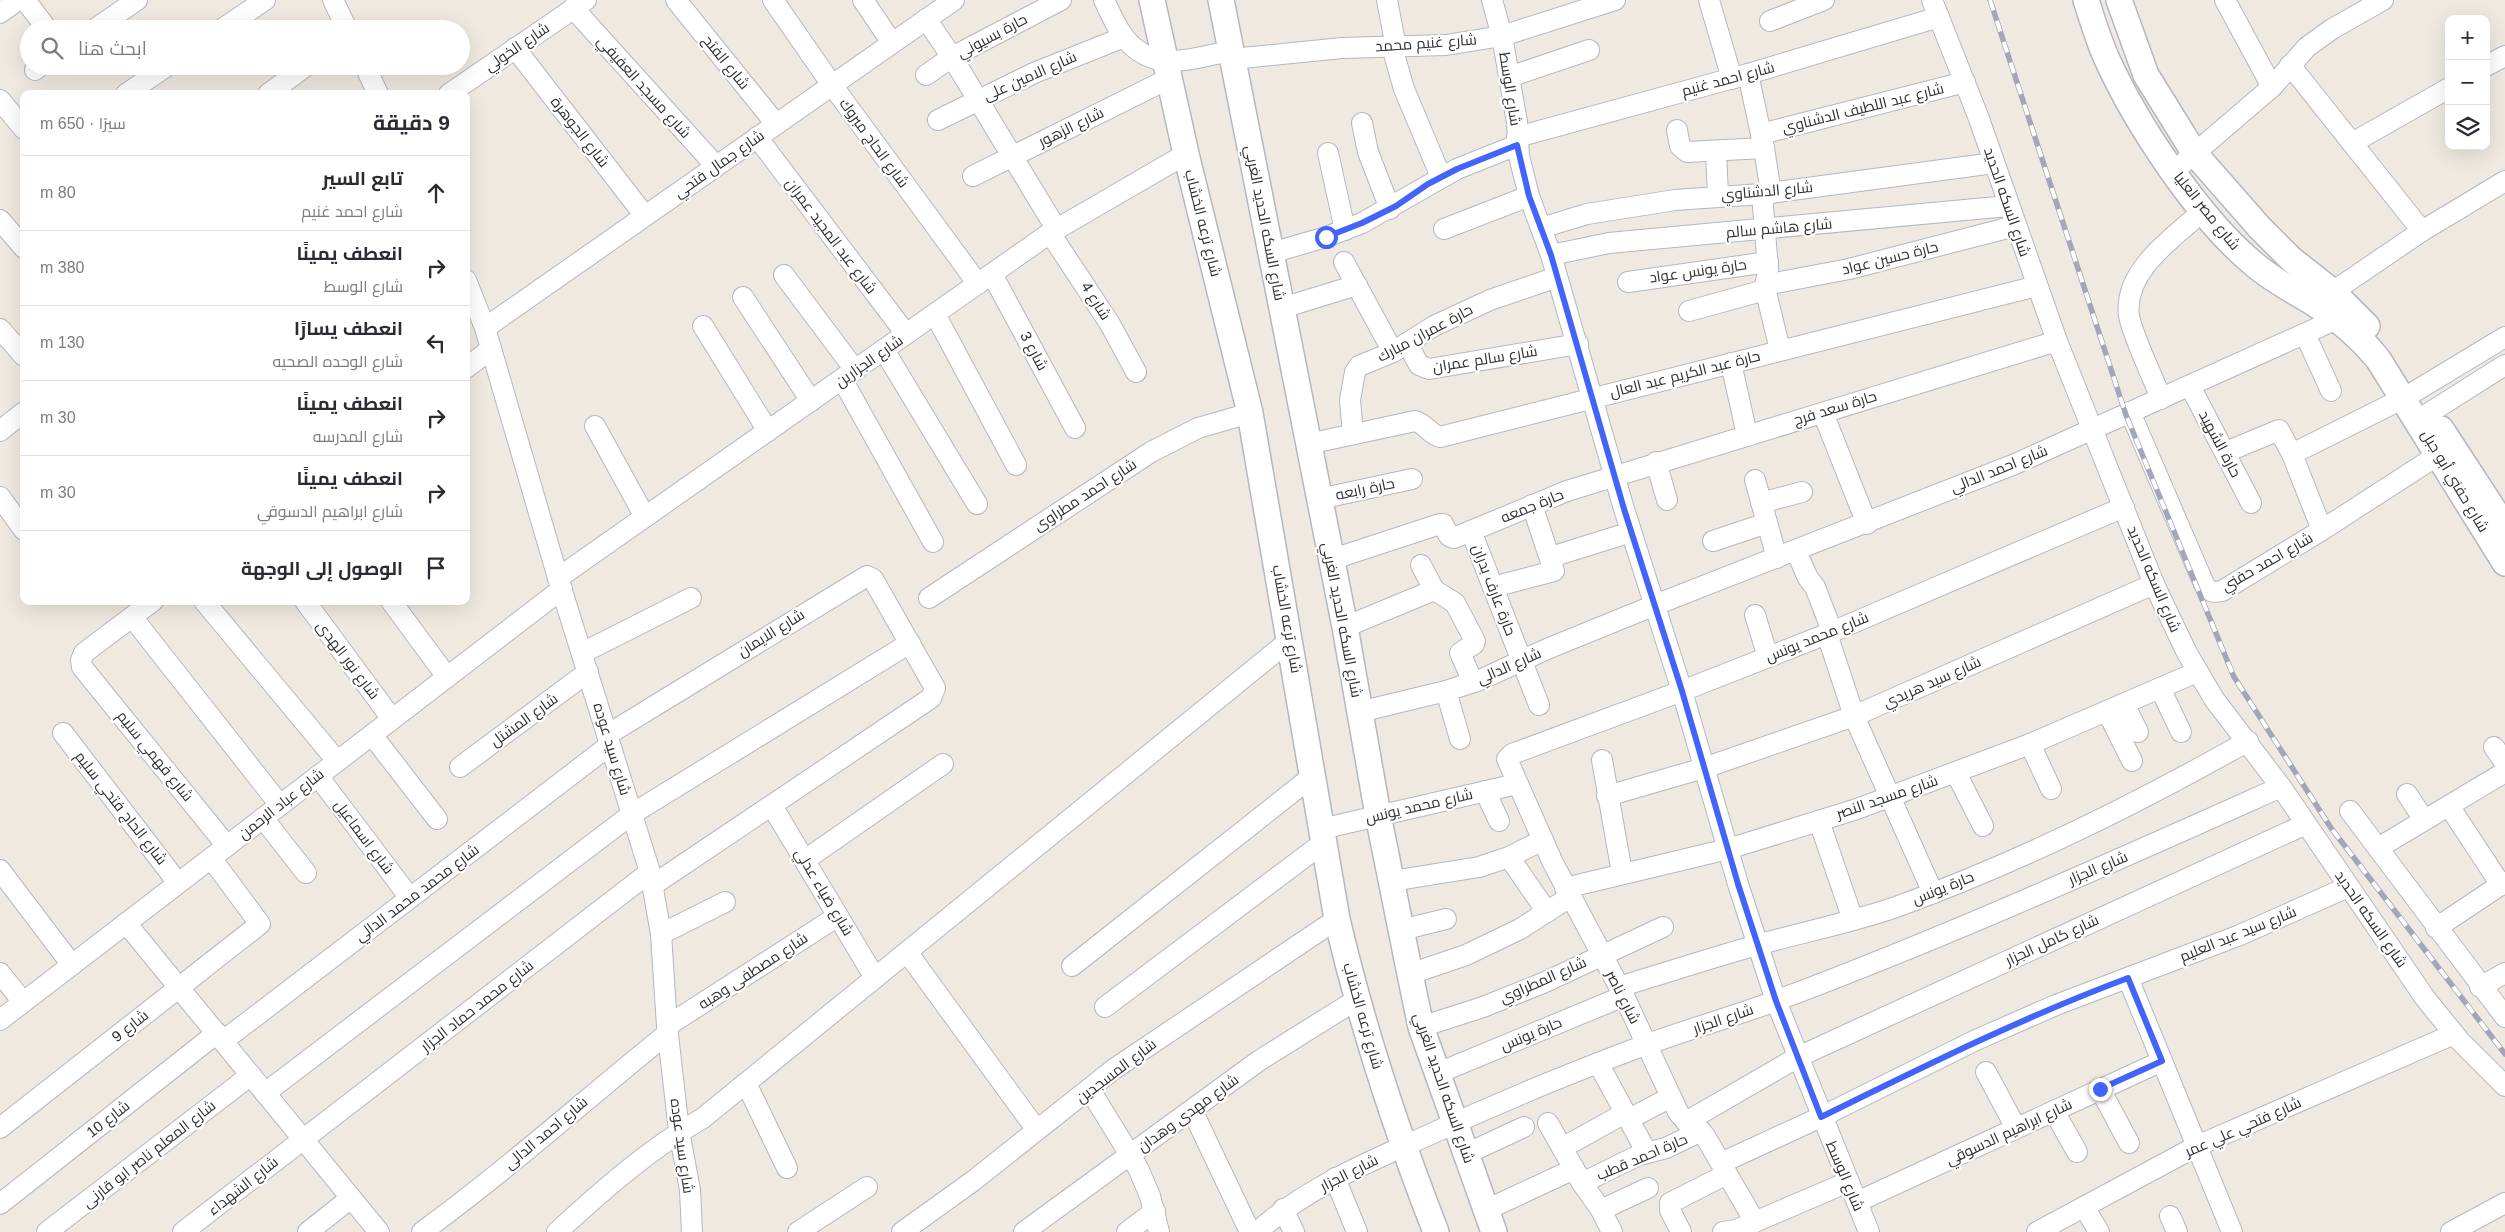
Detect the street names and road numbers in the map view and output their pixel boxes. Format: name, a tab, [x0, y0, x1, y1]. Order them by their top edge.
street label: حارة بسيوني	[954, 10, 1032, 65]
street label: شارع الخولي	[481, 19, 555, 78]
street label: شارع غنيم محمد	[1375, 30, 1478, 58]
street label: شارع الفتح	[697, 31, 753, 94]
street label: شارع مسجد العفيفي	[591, 32, 695, 144]
street label: شارع الامين على	[981, 47, 1080, 106]
street label: شارع الوسط	[1493, 51, 1525, 127]
street label: شارع احمد غنيم	[1680, 58, 1777, 102]
street label: شارع عبد اللطيف الدشناوي	[1780, 79, 1947, 140]
street label: شارع الجوهرة	[545, 93, 613, 172]
street label: شارع الحاج مبروك	[834, 95, 912, 192]
street label: شارع الزهور	[1034, 103, 1107, 153]
street label: شارع جمال فتحي	[670, 126, 769, 204]
street label: شارع السكه الحديد الغربي	[1238, 144, 1289, 303]
street label: شارع السكه الحديد	[1978, 145, 2034, 260]
street label: شارع ترعه الخشاب	[1179, 168, 1225, 279]
street label: شارع مصر العليا	[2169, 168, 2244, 255]
street label: شارع عبد المجيد عمران	[780, 175, 880, 299]
street label: شارع الدشناوي	[1720, 178, 1814, 207]
street label: شارع هاشم سالم	[1725, 214, 1833, 244]
street label: حارة حسين عواد	[1840, 237, 1940, 280]
street label: حارة يونس عواد	[1648, 255, 1748, 288]
street label: شارع 4	[1076, 279, 1115, 324]
street label: حارة عمران مبارك	[1374, 300, 1476, 367]
street label: شارع 3	[1015, 328, 1052, 375]
street label: شارع الجزارين	[832, 331, 908, 393]
street label: شارع سالم عمران	[1431, 342, 1539, 378]
street label: حارة عبد الكريم عبد العال	[1608, 347, 1762, 402]
street label: حارة سعد فرج	[1791, 387, 1879, 431]
street label: حارة الشهيد	[2194, 408, 2245, 481]
street label: شارع حفني أبو جبل	[2415, 426, 2493, 537]
street label: شارع احمد الدالي	[1948, 441, 2051, 499]
street label: شارع احمد مطراوى	[1030, 455, 1141, 537]
street label: حارة رابعه	[1334, 474, 1396, 504]
street label: حارة جمعه	[1498, 485, 1566, 527]
street label: شارع السكه الحديد	[2122, 523, 2185, 636]
street label: شارع احمد حفني	[2218, 529, 2317, 598]
street label: شارع السكه الحديد الغربي	[1315, 541, 1366, 700]
street label: حارة عارف بدران	[1467, 542, 1520, 639]
street label: شارع ترعه الخشاب	[1267, 563, 1305, 675]
street label: شارع الايمان	[734, 605, 809, 662]
street label: شارع محمد يونس	[1763, 608, 1872, 668]
street label: شارع نور الهدى	[311, 617, 383, 704]
street label: شارع الدالي	[1474, 644, 1545, 691]
street label: شارع سيد هريدي	[1880, 652, 1985, 714]
street label: شارع المشتل	[487, 689, 563, 752]
street label: شارع سيد عوده	[587, 701, 635, 798]
street label: شارع فهمي سليم	[111, 707, 197, 807]
street label: شارع الحاج فتحي سليم	[69, 748, 171, 870]
street label: شارع عباد الرحمن	[235, 765, 329, 845]
street label: شارع مسجد النصر	[1833, 771, 1941, 825]
street label: شارع محمد يونس	[1364, 785, 1475, 829]
street label: شارع اسماعيل	[329, 796, 398, 879]
street label: شارع محمد محمد الدالي	[351, 840, 484, 948]
street label: شارع ضياء عدلي	[788, 845, 857, 941]
street label: شارع الجزار	[2065, 847, 2131, 891]
street label: حارة يونس	[1909, 867, 1977, 909]
street label: شارع السكه الحديد	[2329, 867, 2411, 972]
street label: شارع سيد عبد العليم	[2177, 902, 2300, 967]
street label: شارع كامل الجزار	[2002, 911, 2102, 972]
street label: شارع مصطفى وهبه	[695, 929, 812, 1015]
street label: شارع المطراوي	[1497, 953, 1590, 1010]
street label: شارع محمد حماد الجزار	[416, 956, 538, 1058]
street label: شارع ترعه الخشاب	[1337, 961, 1387, 1072]
street label: شارع ناصر	[1600, 966, 1644, 1028]
street label: شارع الجزار	[1689, 1000, 1756, 1040]
street label: شارع 9	[108, 1006, 153, 1047]
street label: شارع السكه الحديد الغربي	[1407, 1010, 1478, 1167]
street label: حارة يونس	[1498, 1013, 1565, 1056]
street label: شارع المسجدين	[1072, 1035, 1161, 1109]
street label: شارع مهدى وهدان	[1134, 1070, 1243, 1157]
street label: شارع احمد الدالى	[501, 1093, 593, 1175]
street label: شارع فتحي علي عمر	[2181, 1093, 2305, 1164]
street label: شارع ابراهيم الدسوقي	[1943, 1095, 2076, 1172]
street label: شارع المعلم ناصر ابو قارنى	[79, 1096, 220, 1213]
street label: شارع 10	[83, 1097, 134, 1143]
street label: شارع سيد عوده	[664, 1097, 698, 1195]
street label: حارة احمد قطب	[1594, 1130, 1690, 1184]
street label: شارع الوسط	[1820, 1138, 1868, 1215]
street label: شارع الجزار	[1316, 1151, 1382, 1198]
street label: شارع الشهداء	[204, 1153, 283, 1221]

